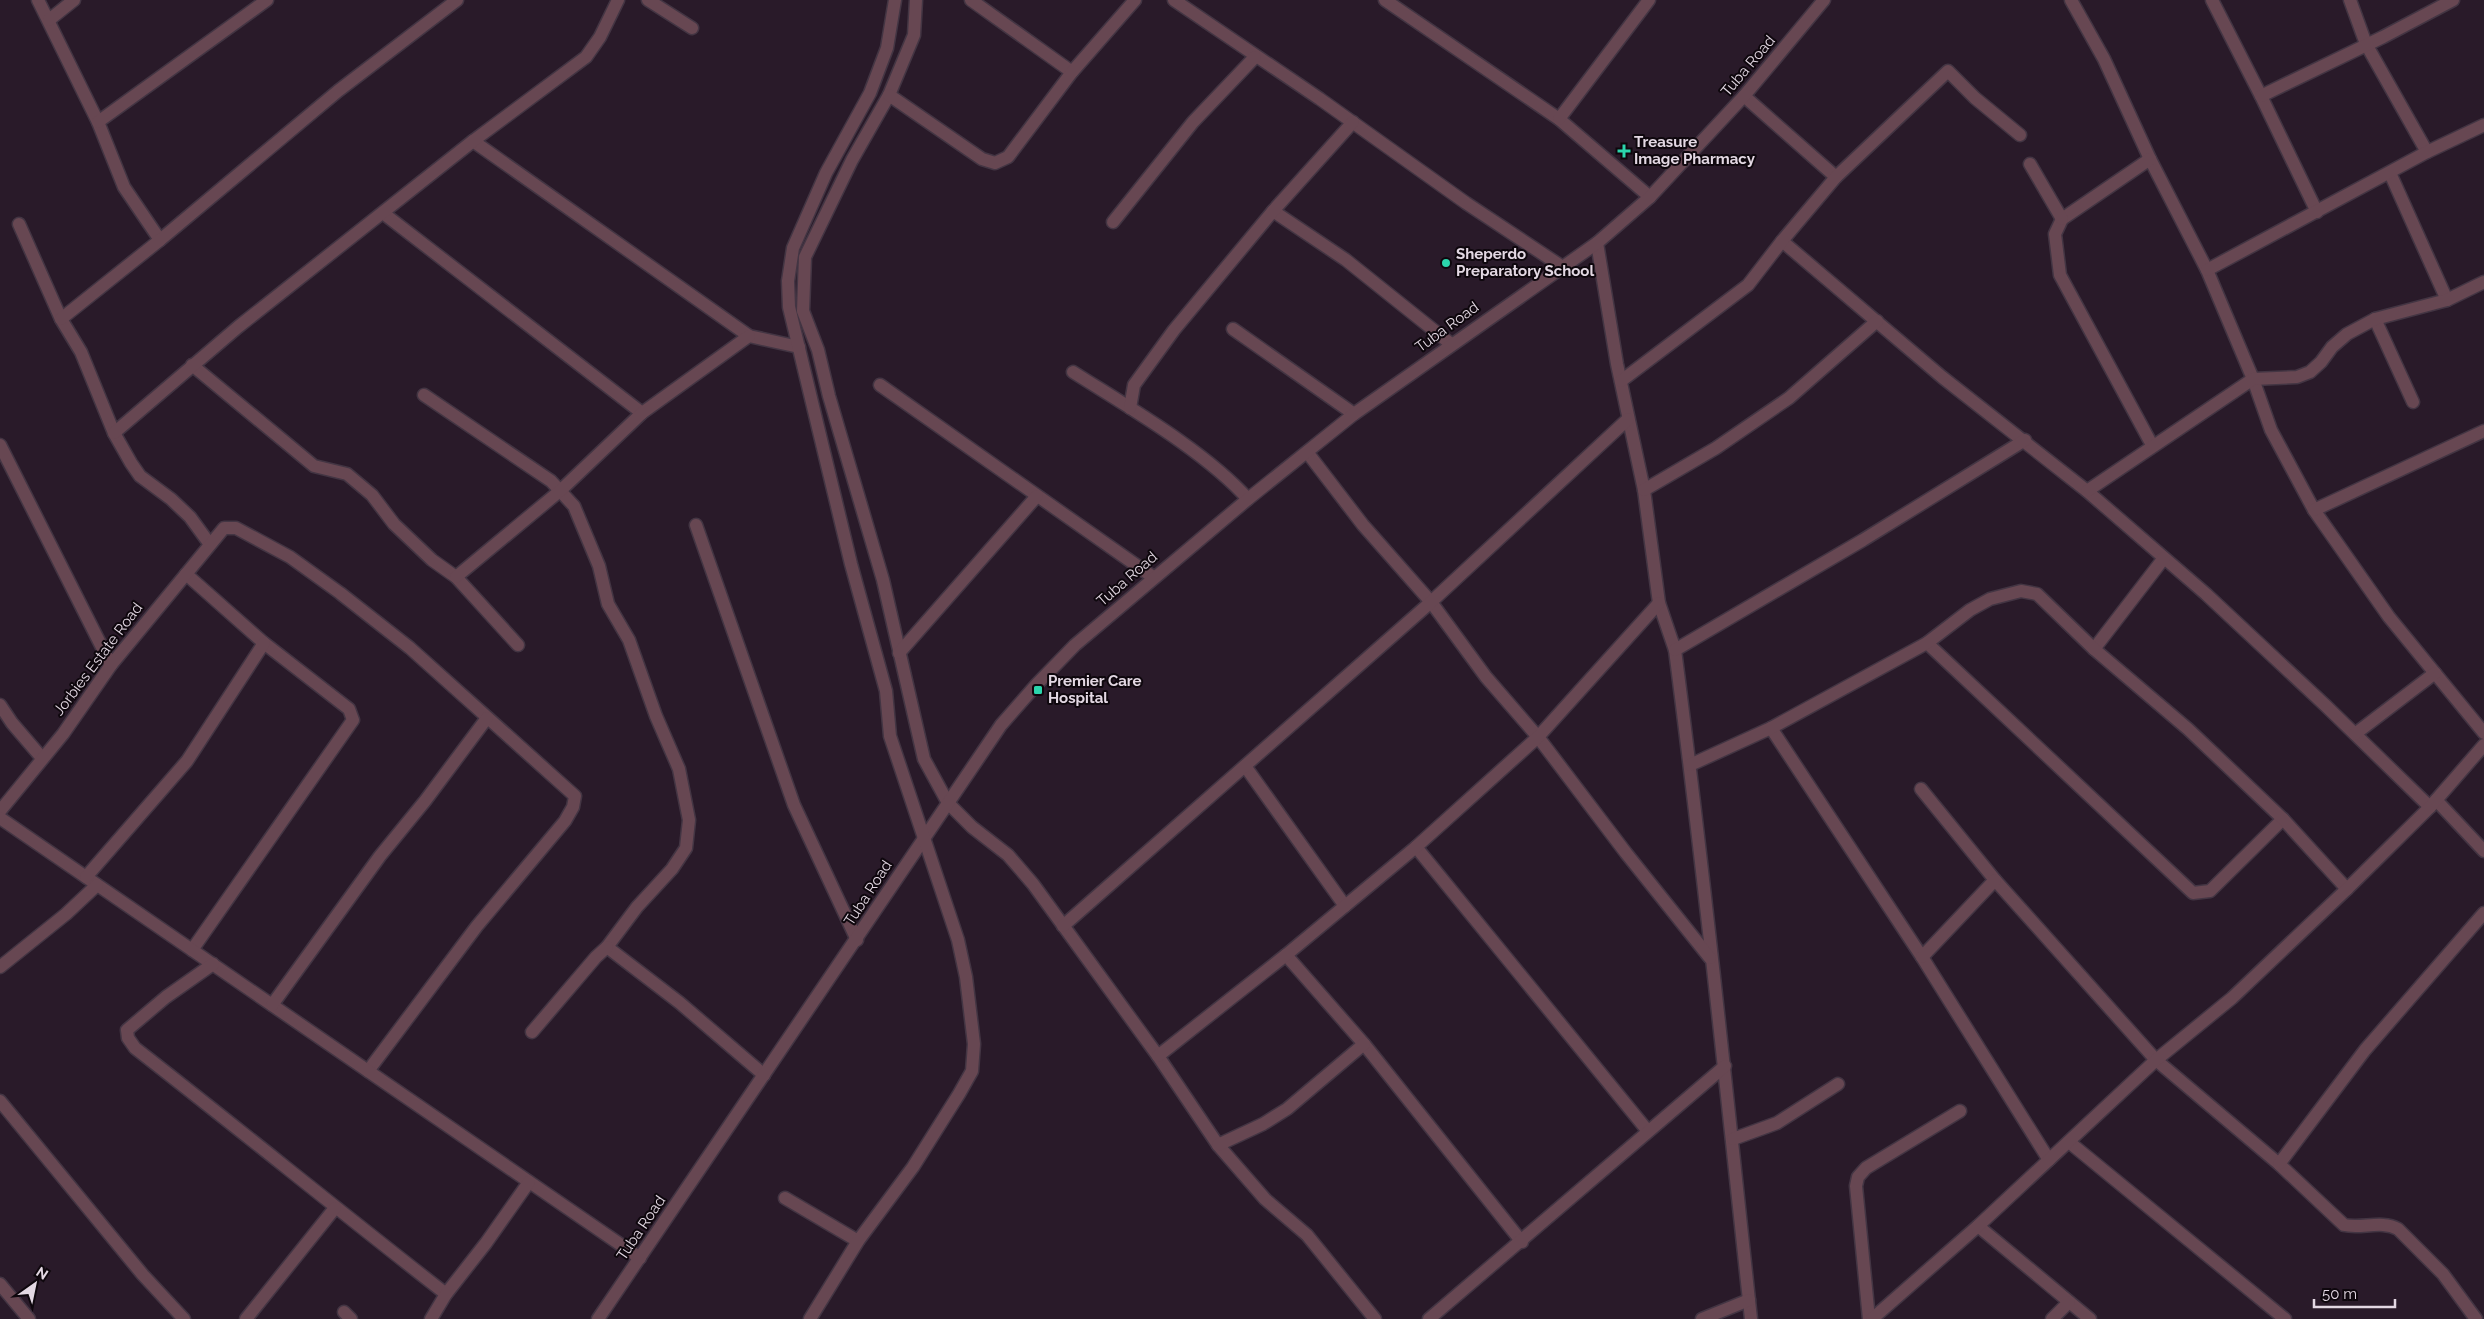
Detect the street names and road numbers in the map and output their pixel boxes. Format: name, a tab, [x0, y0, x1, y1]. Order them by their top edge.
street label: Tuba Road	[1717, 32, 1779, 100]
street label: Tuba Road	[1412, 298, 1482, 356]
street label: Tuba Road	[1093, 548, 1161, 610]
street label: Jorbies Estate Road	[50, 599, 146, 719]
street label: Tuba Road	[840, 857, 896, 929]
street label: Tuba Road	[613, 1192, 669, 1264]

